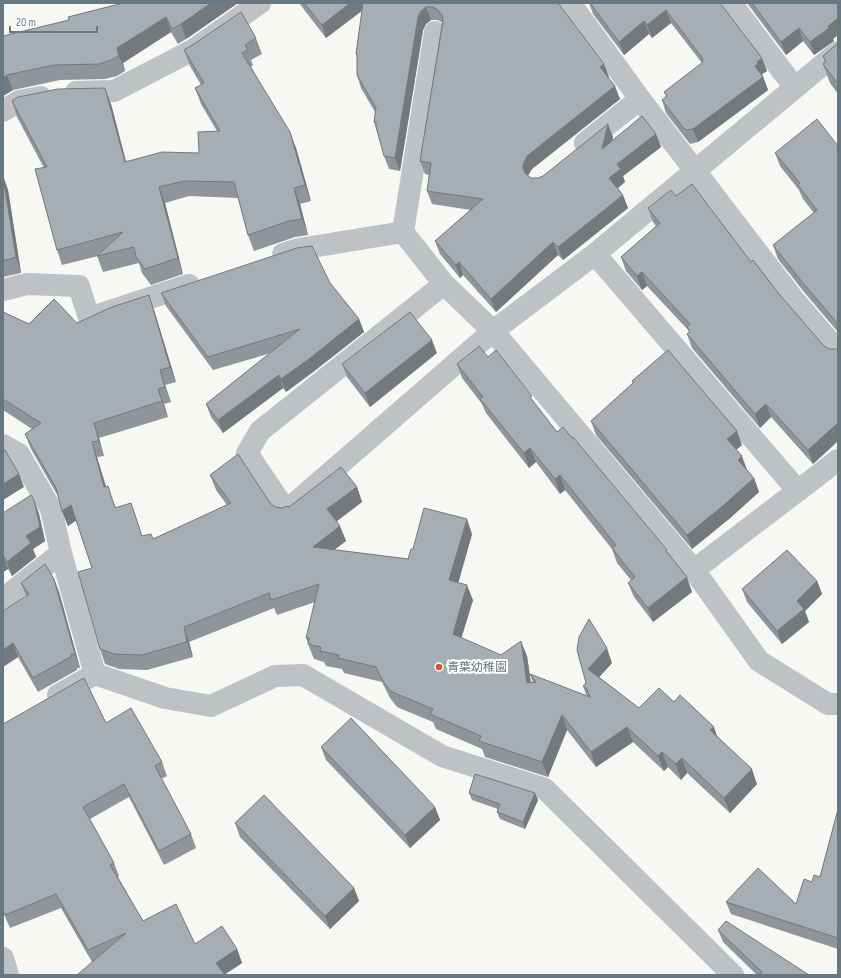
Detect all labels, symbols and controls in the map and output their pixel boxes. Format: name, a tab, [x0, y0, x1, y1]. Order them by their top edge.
scale bar	[10, 8, 97, 34]
text: 20 m	[16, 15, 36, 30]
place label: 青葉幼稚園	[447, 660, 507, 675]
marker: 青葉幼稚園	[434, 662, 444, 672]

